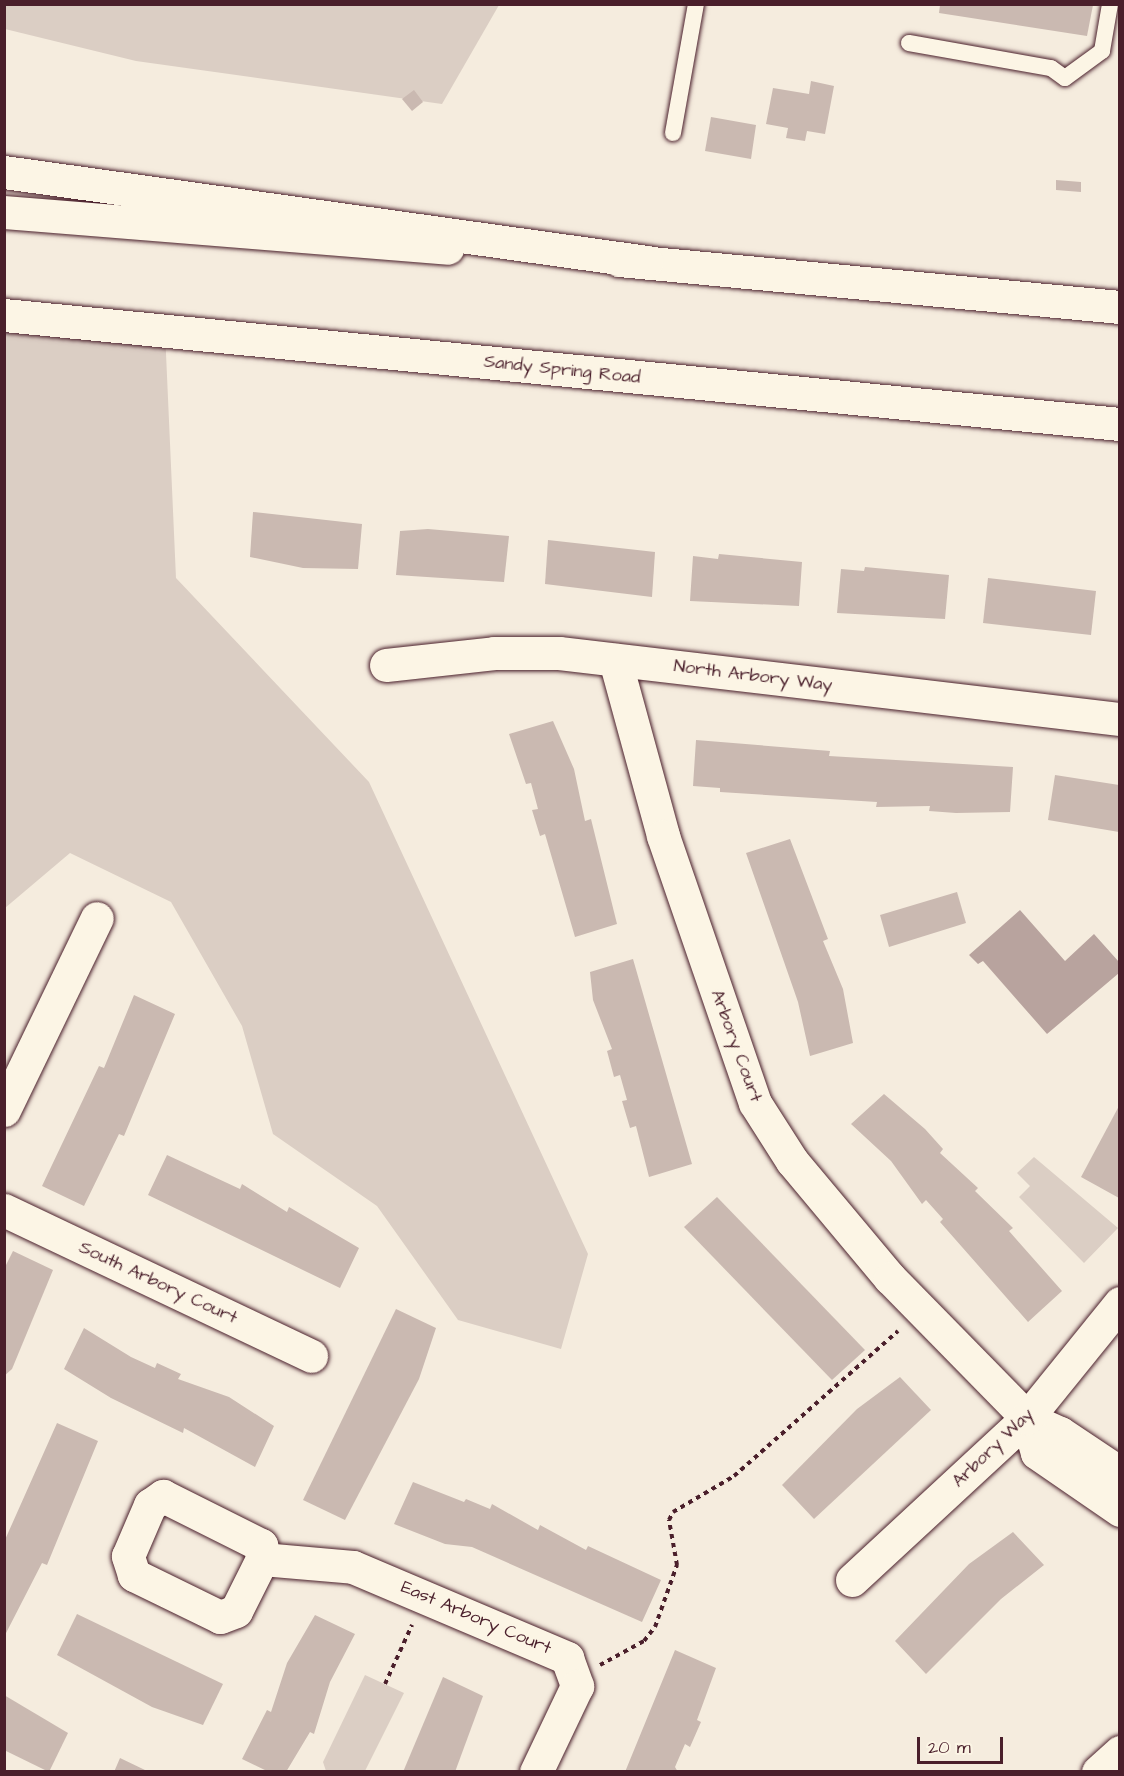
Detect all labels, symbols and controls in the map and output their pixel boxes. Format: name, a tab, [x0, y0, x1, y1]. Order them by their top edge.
street label: Sandy Spring Road	[483, 351, 641, 389]
street label: North Arbory Way	[673, 656, 833, 696]
street label: Arbory Court	[706, 987, 766, 1105]
street label: South Arbory Court	[75, 1237, 241, 1329]
street label: Arbory Way	[948, 1404, 1038, 1492]
street label: East Arbory Court	[398, 1577, 554, 1659]
scale bar	[920, 1725, 1006, 1763]
text: 20 m	[928, 1735, 971, 1760]

